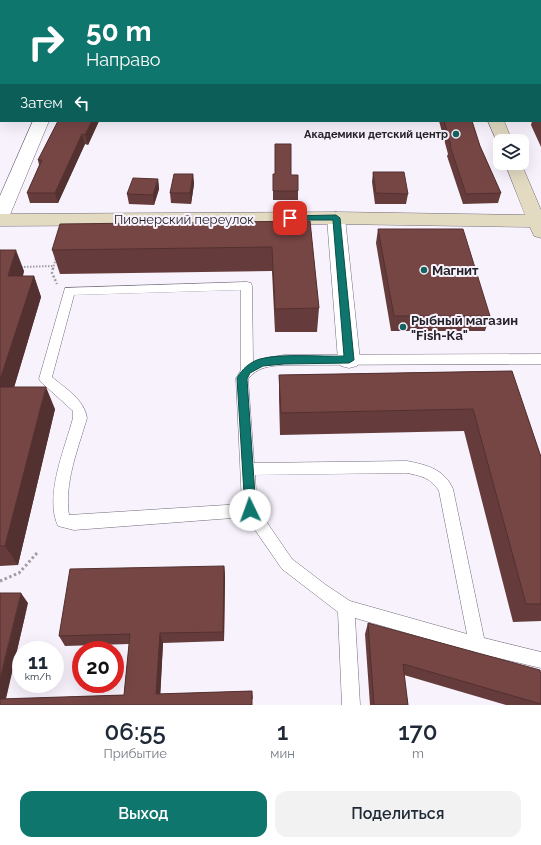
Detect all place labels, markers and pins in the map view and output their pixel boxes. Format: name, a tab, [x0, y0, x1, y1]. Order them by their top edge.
place label: Академики детский центр	[304, 128, 448, 141]
marker: Академики детский центр	[451, 129, 461, 139]
pin	[273, 201, 307, 235]
place label: Магнит	[432, 263, 479, 278]
marker: Магнит	[419, 265, 429, 275]
place label: Рыбный магазин "Fish-Ка"	[411, 313, 518, 343]
marker: Рыбный магазин "Fish-Ка"	[398, 322, 408, 332]

